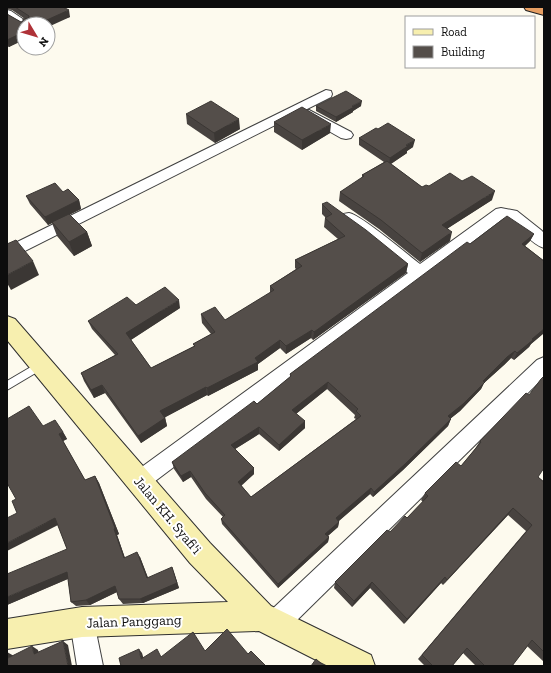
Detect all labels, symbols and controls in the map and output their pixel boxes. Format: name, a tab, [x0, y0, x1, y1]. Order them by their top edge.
north arrow	[16, 16, 56, 56]
legend	[405, 16, 535, 68]
text: Road	[441, 25, 467, 39]
text: N	[35, 35, 51, 50]
text: Building	[441, 45, 485, 59]
street label: Jalan KH. Syafi'i	[130, 473, 205, 558]
street label: Jalan Panggang	[86, 611, 182, 632]

